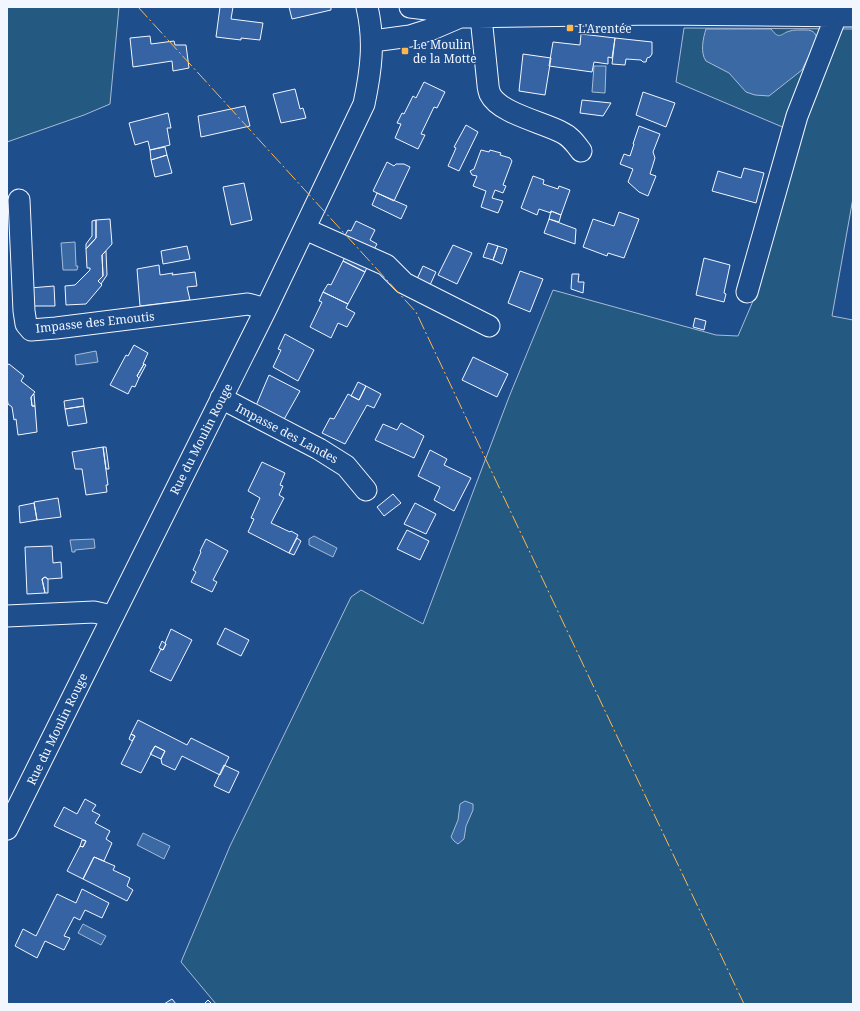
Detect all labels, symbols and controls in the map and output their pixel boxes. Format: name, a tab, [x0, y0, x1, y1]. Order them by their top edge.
place label: L'Arentée	[578, 20, 632, 37]
marker: L'Arentée	[565, 23, 575, 33]
place label: Le Moulin de la Motte	[413, 36, 477, 67]
marker: Le Moulin de la Motte	[400, 46, 410, 56]
street label: Impasse des Emoutis	[35, 307, 155, 337]
street label: Rue du Moulin Rouge	[166, 380, 236, 498]
street label: Impasse des Landes	[233, 399, 341, 467]
street label: Rue du Moulin Rouge	[22, 670, 92, 788]

